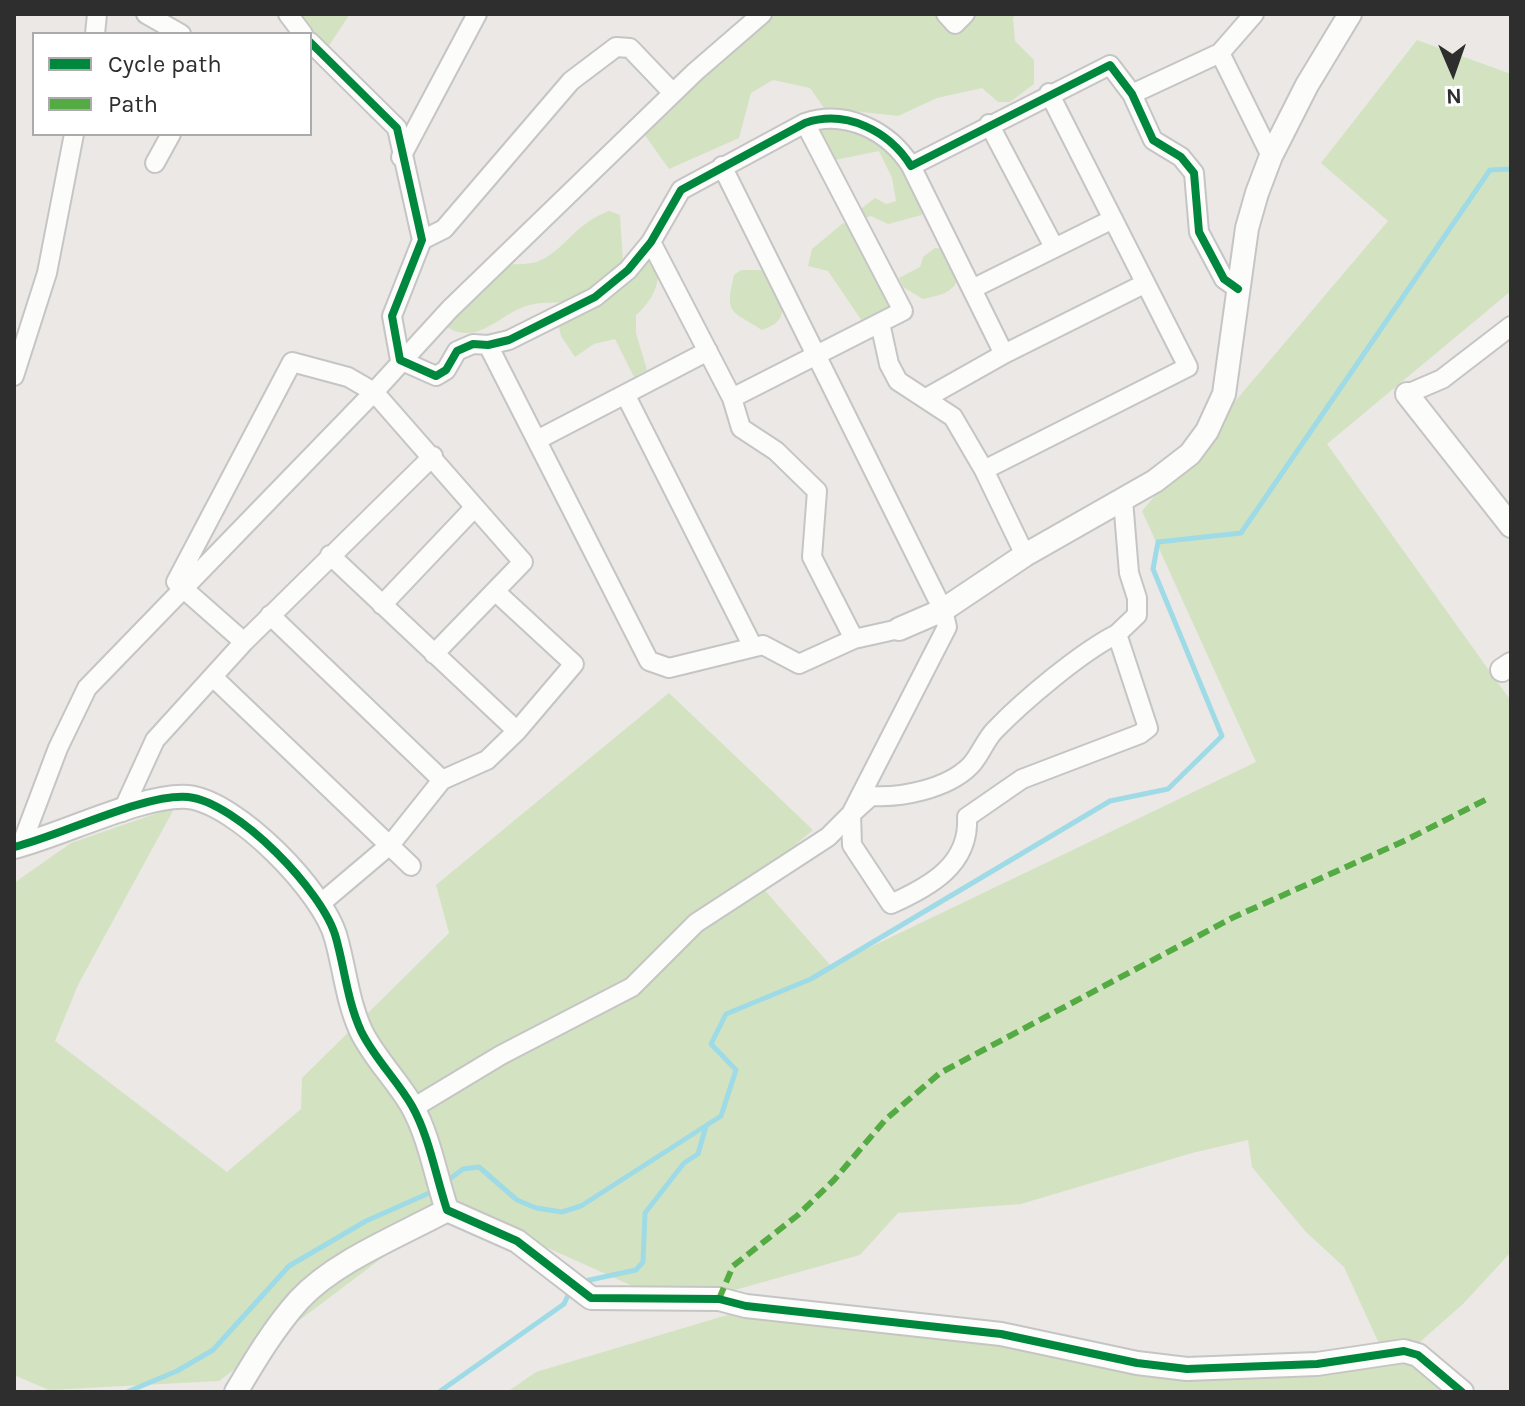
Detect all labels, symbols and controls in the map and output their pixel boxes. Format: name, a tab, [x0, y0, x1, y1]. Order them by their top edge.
legend	[32, 32, 312, 136]
north arrow	[1413, 32, 1493, 112]
text: Cycle path	[108, 50, 222, 78]
text: N	[1445, 83, 1462, 109]
text: Path	[108, 90, 158, 118]

